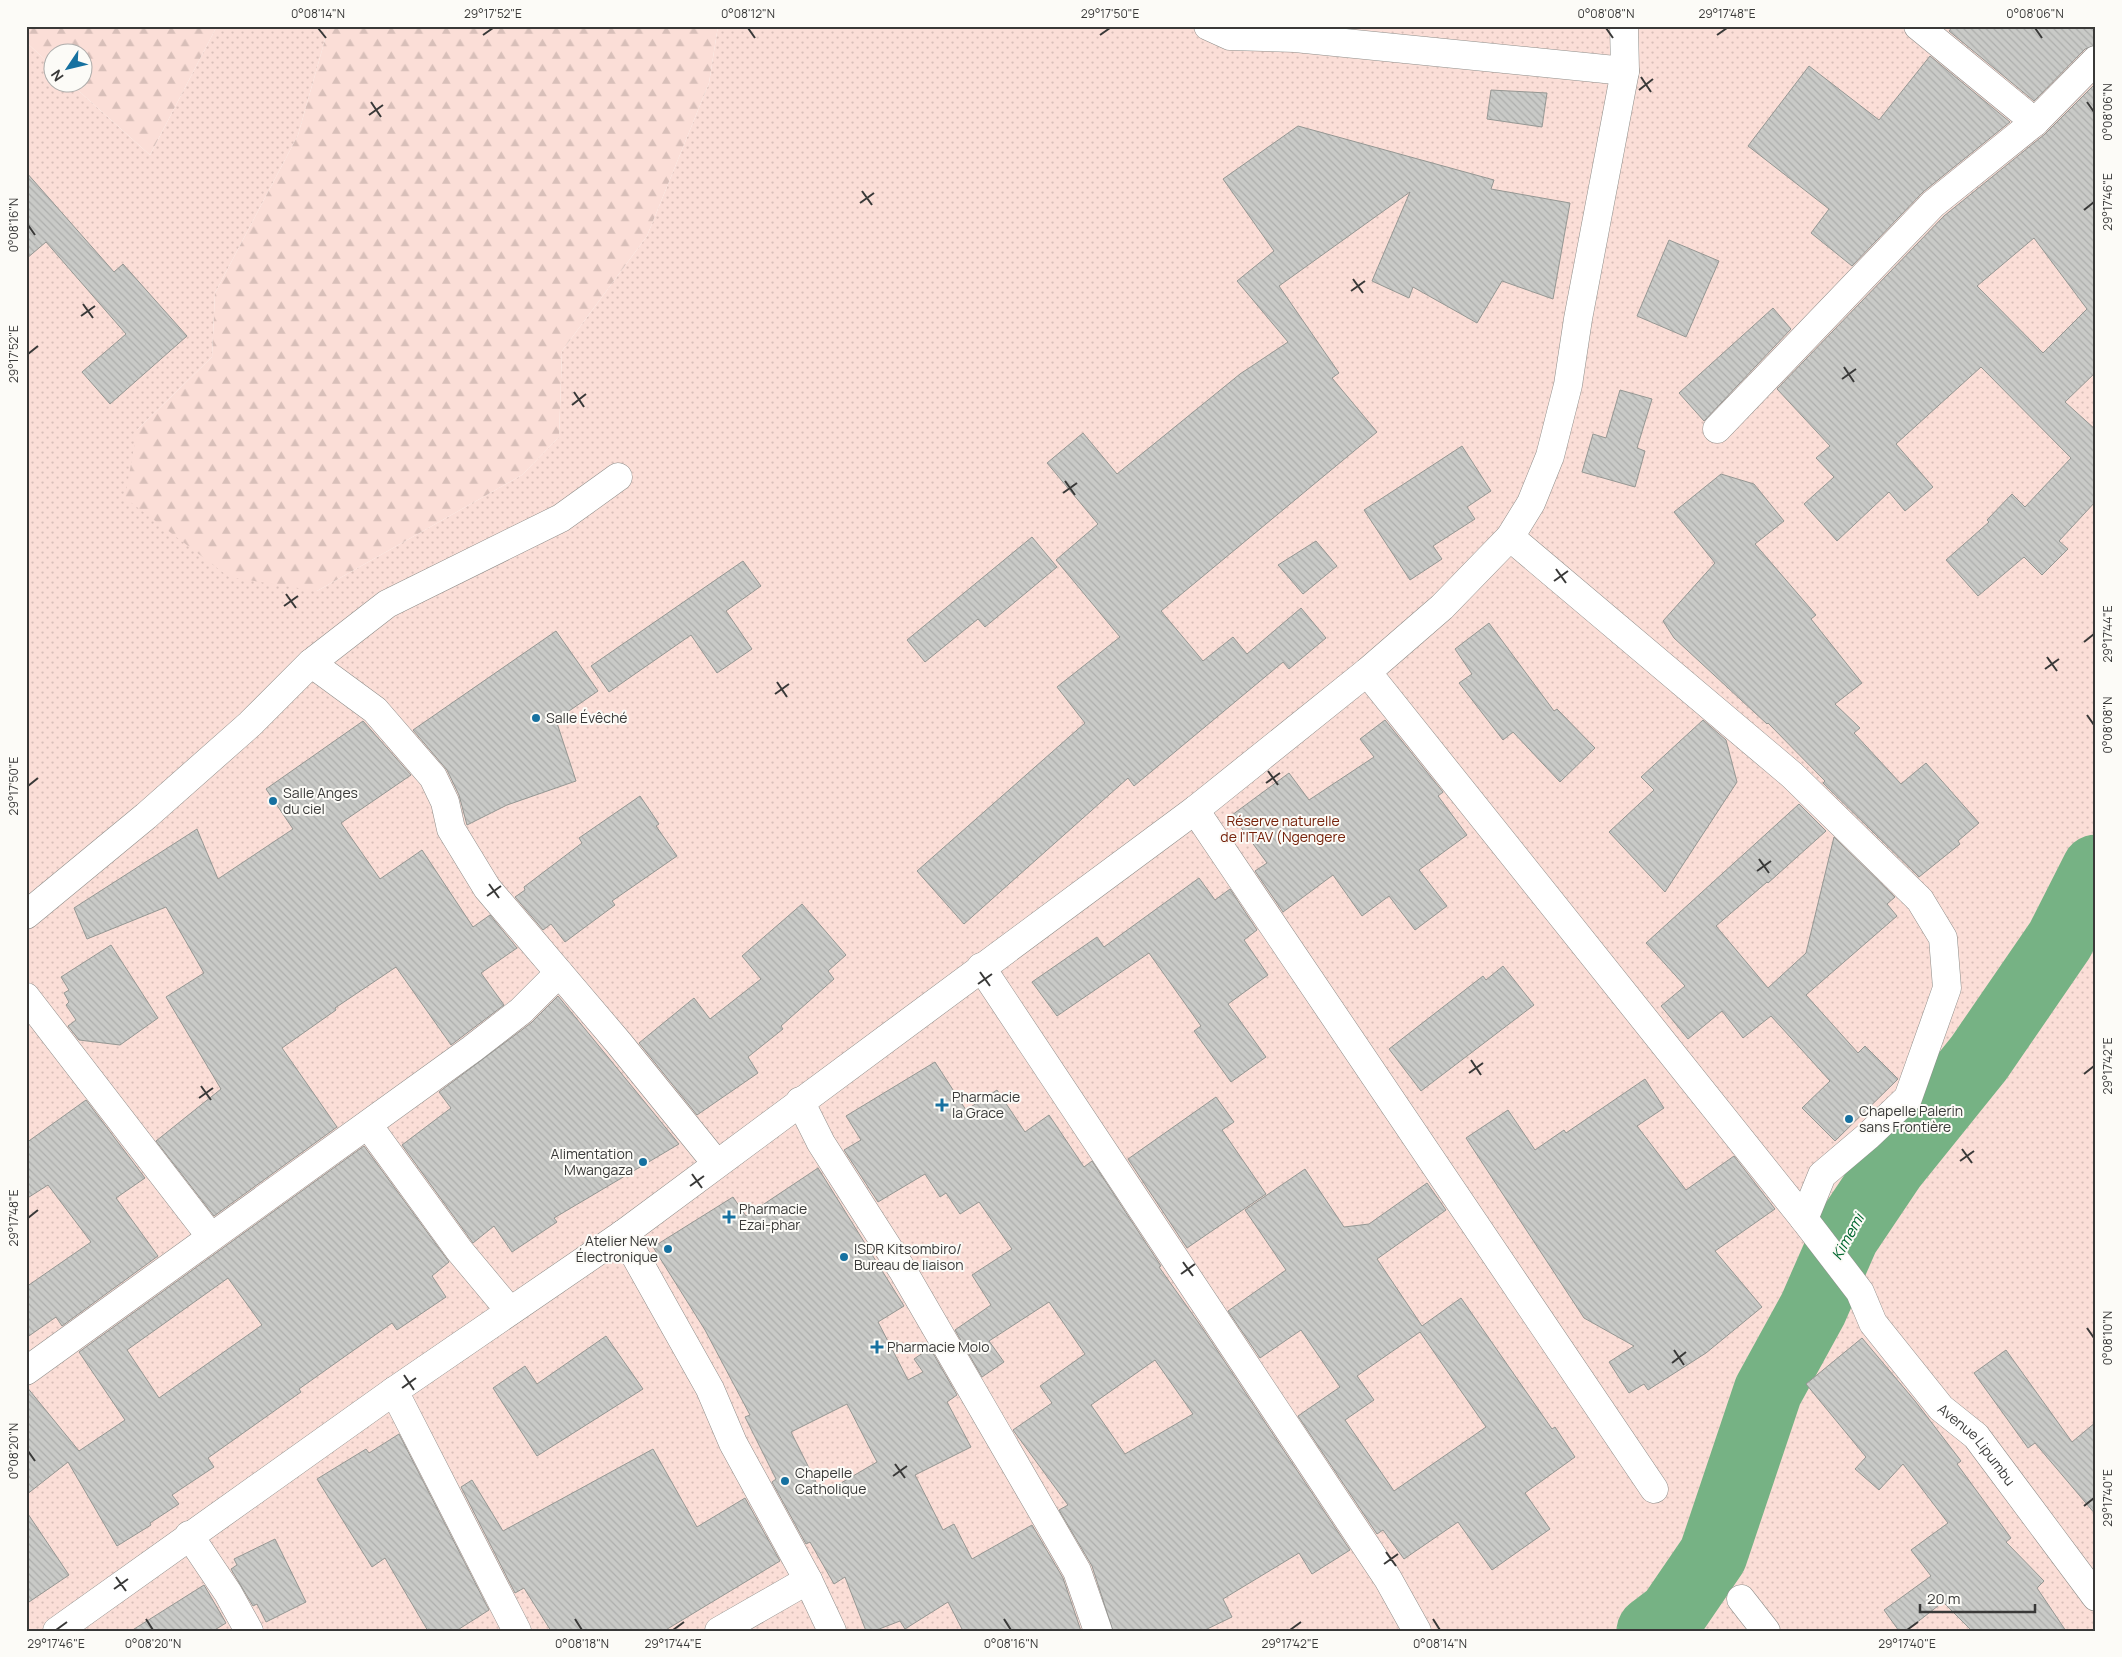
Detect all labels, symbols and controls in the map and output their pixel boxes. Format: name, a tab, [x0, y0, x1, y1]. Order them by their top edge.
text: 0°08'14"N	[291, 5, 345, 22]
text: 29°17'52"E	[464, 5, 522, 22]
text: 0°08'12"N	[721, 5, 775, 22]
text: 29°17'50"E	[1081, 5, 1140, 22]
text: 0°08'08"N	[1578, 5, 1634, 22]
text: 29°17'48"E	[1698, 5, 1756, 22]
text: 0°08'06"N	[2006, 5, 2064, 22]
north arrow	[42, 42, 92, 92]
text: N	[46, 66, 68, 85]
text: 0°08'06"N	[2099, 83, 2116, 141]
text: 29°17'46"E	[2099, 173, 2116, 231]
text: 0°08'16"N	[5, 198, 22, 252]
text: 29°17'52"E	[5, 325, 22, 383]
text: 29°17'44"E	[2099, 605, 2116, 662]
text: 0°08'08"N	[2099, 697, 2116, 753]
place label: Salle Évêché	[546, 708, 627, 727]
marker: Salle Évêché	[530, 712, 542, 724]
text: 29°17'50"E	[5, 756, 22, 815]
place label: Salle Anges du ciel	[283, 783, 358, 818]
marker: Salle Anges du ciel	[267, 795, 279, 807]
park label: Réserve naturelle de l'ITAV (Ngengere	[1220, 811, 1346, 846]
text: 29°17'42"E	[2099, 1037, 2116, 1094]
place label: Pharmacie la Grace	[952, 1087, 1020, 1122]
marker: Pharmacie la Grace	[936, 1099, 948, 1111]
place label: Chapelle Palerin sans Frontière	[1859, 1101, 1963, 1136]
marker: Chapelle Palerin sans Frontière	[1843, 1113, 1855, 1125]
place label: Alimentation Mwangaza	[551, 1144, 633, 1179]
marker: Alimentation Mwangaza	[637, 1156, 649, 1168]
text: 29°17'48"E	[5, 1189, 22, 1247]
place label: Pharmacie Ezai-phar	[739, 1199, 807, 1234]
water label: Kimemi	[1826, 1208, 1870, 1264]
marker: Pharmacie Ezai-phar	[723, 1211, 735, 1223]
place label: Atelier New Électronique	[576, 1231, 658, 1266]
place label: ISDR Kitsombiro/ Bureau de liaison	[854, 1239, 964, 1274]
marker: Atelier New Électronique	[662, 1243, 674, 1255]
marker: ISDR Kitsombiro/ Bureau de liaison	[838, 1251, 850, 1263]
text: 0°08'10"N	[2099, 1311, 2116, 1365]
place label: Pharmacie Molo	[887, 1337, 990, 1356]
marker: Pharmacie Molo	[871, 1341, 883, 1353]
street label: Avenue Lipumbu	[1934, 1399, 2020, 1489]
text: 0°08'20"N	[5, 1423, 22, 1479]
place label: Chapelle Catholique	[795, 1463, 866, 1498]
text: 29°17'40"E	[2099, 1469, 2116, 1527]
marker: Chapelle Catholique	[779, 1475, 791, 1487]
scale bar	[1920, 1582, 2034, 1614]
text: 20 m	[1927, 1588, 1960, 1609]
text: 29°17'46"E	[27, 1635, 85, 1652]
text: 0°08'20"N	[125, 1635, 181, 1652]
text: 0°08'18"N	[555, 1635, 609, 1652]
text: 29°17'44"E	[645, 1635, 702, 1652]
text: 0°08'16"N	[984, 1635, 1038, 1652]
text: 29°17'42"E	[1262, 1635, 1319, 1652]
text: 0°08'14"N	[1413, 1635, 1467, 1652]
text: 29°17'40"E	[1878, 1635, 1936, 1652]

